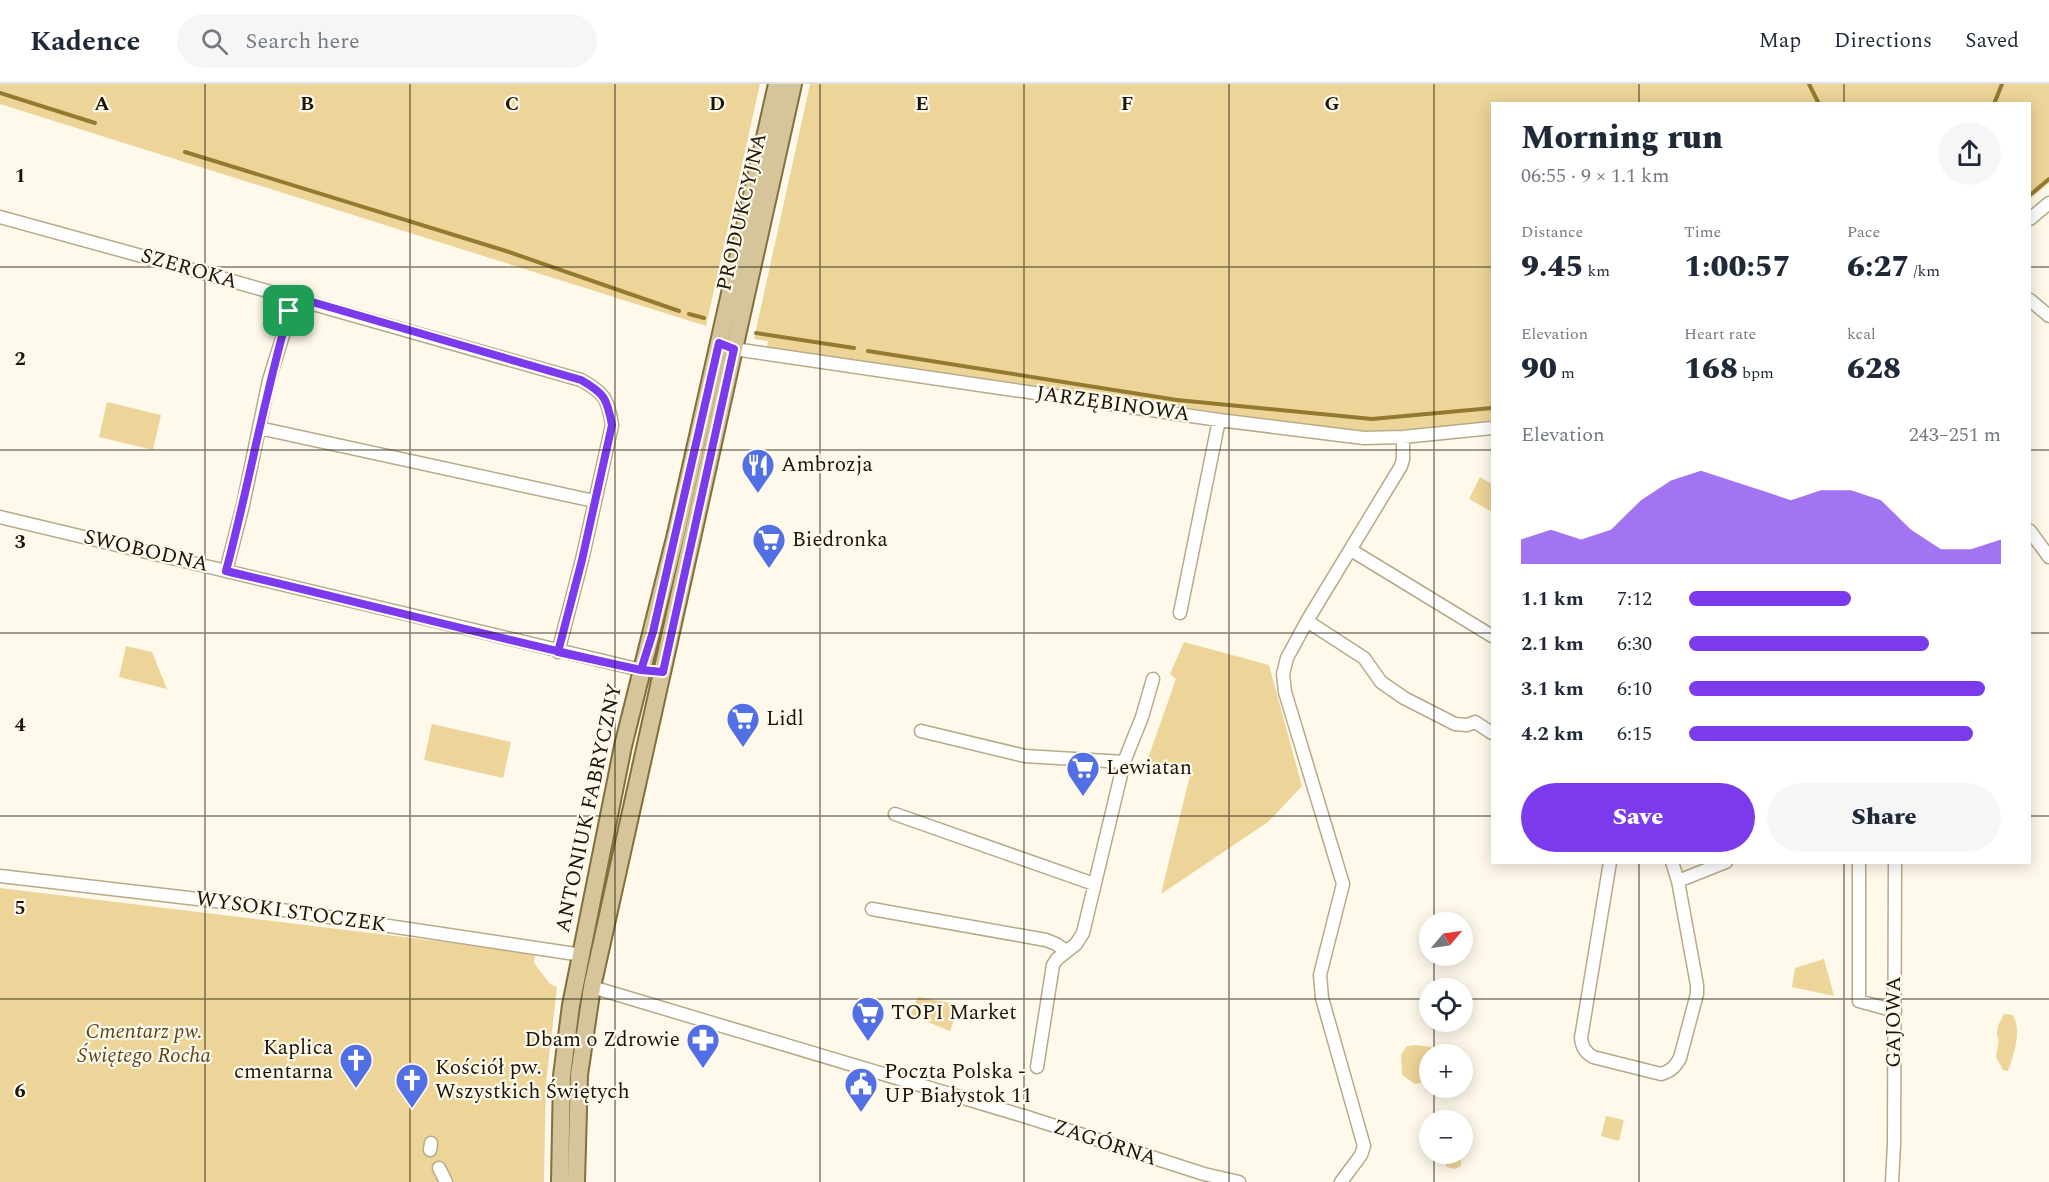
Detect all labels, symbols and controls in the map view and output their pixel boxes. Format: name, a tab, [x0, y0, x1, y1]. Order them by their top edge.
search box	[177, 14, 597, 68]
text: Kadence	[30, 20, 141, 63]
icon: search	[198, 25, 231, 58]
text: Search here	[246, 25, 360, 58]
text: Map	[1759, 25, 1801, 57]
text: Directions	[1834, 25, 1932, 57]
text: Saved	[1965, 25, 2019, 57]
text: A	[94, 89, 110, 119]
text: B	[300, 89, 314, 119]
text: C	[505, 89, 519, 119]
text: D	[709, 89, 725, 119]
text: E	[915, 89, 929, 119]
text: F	[1121, 89, 1133, 119]
text: G	[1324, 89, 1340, 119]
text: Morning run	[1521, 113, 1723, 163]
button: share	[1938, 122, 2001, 185]
street label: PRODUKCYJNA	[708, 130, 776, 294]
text: 1	[14, 161, 26, 191]
text: 06:55 · 9 × 1.1 km	[1521, 161, 1669, 191]
text: Distance	[1521, 220, 1583, 244]
text: Time	[1684, 220, 1721, 244]
text: Pace	[1847, 220, 1880, 244]
street label: SZEROKA	[137, 240, 241, 298]
text: 9.45	[1521, 244, 1583, 290]
text: 1:00:57	[1684, 244, 1791, 290]
text: 6:27	[1847, 244, 1909, 290]
text: km	[1583, 259, 1610, 283]
text: /km	[1909, 259, 1940, 283]
pin	[263, 285, 314, 336]
icon: arrive	[272, 294, 305, 327]
text: Elevation	[1521, 322, 1588, 346]
text: Heart rate	[1684, 322, 1756, 346]
text: kcal	[1847, 322, 1876, 346]
text: 2	[14, 344, 26, 374]
text: 90	[1521, 346, 1557, 392]
text: 168	[1684, 346, 1738, 392]
text: 628	[1847, 346, 1901, 392]
text: m	[1557, 361, 1575, 385]
text: bpm	[1738, 361, 1774, 385]
street label: JARZĘBINOWA	[1034, 377, 1192, 431]
text: Elevation	[1521, 420, 1605, 450]
text: 243–251 m	[1909, 420, 2001, 450]
restaurant icon: Ambrozja	[740, 447, 776, 494]
place label: Ambrozja	[781, 449, 874, 481]
street label: SWOBODNA	[80, 521, 212, 581]
supermarket icon: Biedronka	[751, 522, 787, 569]
place label: Biedronka	[792, 524, 889, 556]
text: 3	[14, 527, 26, 557]
text: 1.1 km	[1521, 584, 1584, 614]
text: 7:12	[1617, 584, 1652, 614]
text: 2.1 km	[1521, 629, 1584, 659]
text: 6:30	[1617, 629, 1652, 659]
text: 3.1 km	[1521, 674, 1584, 704]
text: 6:10	[1617, 674, 1652, 704]
street label: ANTONIUK FABRYCZNY	[547, 680, 631, 936]
supermarket icon: Lidl	[725, 701, 761, 748]
place label: Lidl	[766, 703, 804, 735]
text: 4	[14, 710, 26, 740]
text: 4.2 km	[1521, 719, 1584, 749]
text: 6:15	[1617, 719, 1652, 749]
supermarket icon: Lewiatan	[1065, 750, 1101, 797]
place label: Lewiatan	[1106, 752, 1192, 784]
button: Save	[1521, 783, 1755, 852]
button: Share	[1767, 783, 2001, 852]
street label: WYSOKI STOCZEK	[194, 883, 388, 941]
text: 5	[14, 893, 26, 923]
north arrow	[1419, 912, 1473, 966]
map controls	[1419, 912, 1473, 1164]
street label: GAJOWA	[1878, 976, 1910, 1068]
button: locate	[1419, 978, 1473, 1032]
supermarket icon: TOPI Market	[850, 995, 886, 1042]
place label: TOPI Market	[891, 997, 1017, 1029]
park label: Cmentarz pw. Świętego Rocha	[77, 1016, 211, 1072]
pharmacy icon: Dbam o Zdrowie	[685, 1022, 721, 1069]
place label: Dbam o Zdrowie	[525, 1024, 680, 1056]
place label: Kaplica cmentarna	[234, 1032, 334, 1088]
church icon: Kaplica cmentarna	[338, 1042, 374, 1089]
button: +	[1419, 1044, 1473, 1098]
place label: Kościół pw. Wszystkich Świętych	[435, 1052, 630, 1108]
place label: Poczta Polska - UP Białystok 11	[884, 1056, 1032, 1112]
church icon: Kościół pw. Wszystkich Świętych	[394, 1062, 430, 1109]
public building icon: Poczta Polska - UP Białystok 11	[843, 1066, 879, 1113]
text: 6	[14, 1076, 26, 1106]
button: −	[1419, 1110, 1473, 1164]
street label: ZAGÓRNA	[1049, 1111, 1161, 1175]

